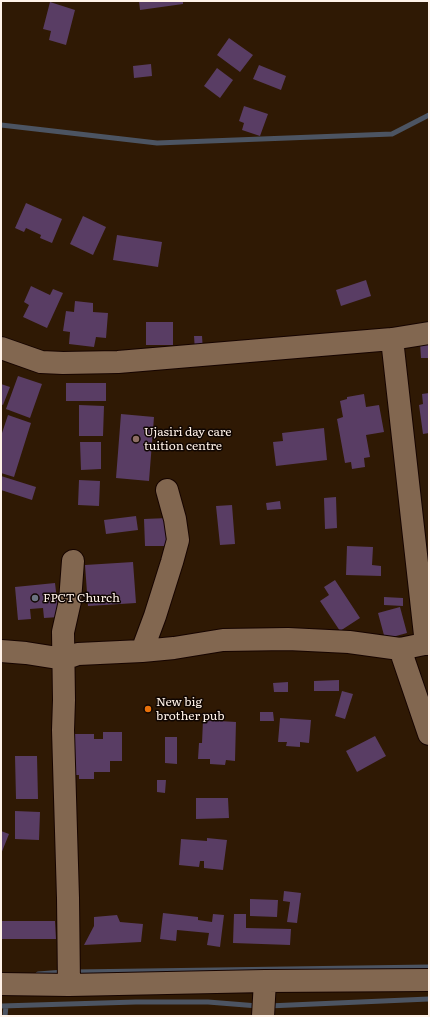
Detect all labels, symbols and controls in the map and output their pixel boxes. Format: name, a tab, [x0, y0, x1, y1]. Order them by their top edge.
place label: Ujasiri day care tuition centre	[144, 425, 232, 453]
marker: Ujasiri day care tuition centre	[131, 434, 141, 444]
place label: FPCT Church	[43, 591, 120, 605]
marker: FPCT Church	[30, 593, 40, 603]
place label: New big brother pub	[156, 695, 224, 723]
marker: New big brother pub	[143, 704, 153, 714]

